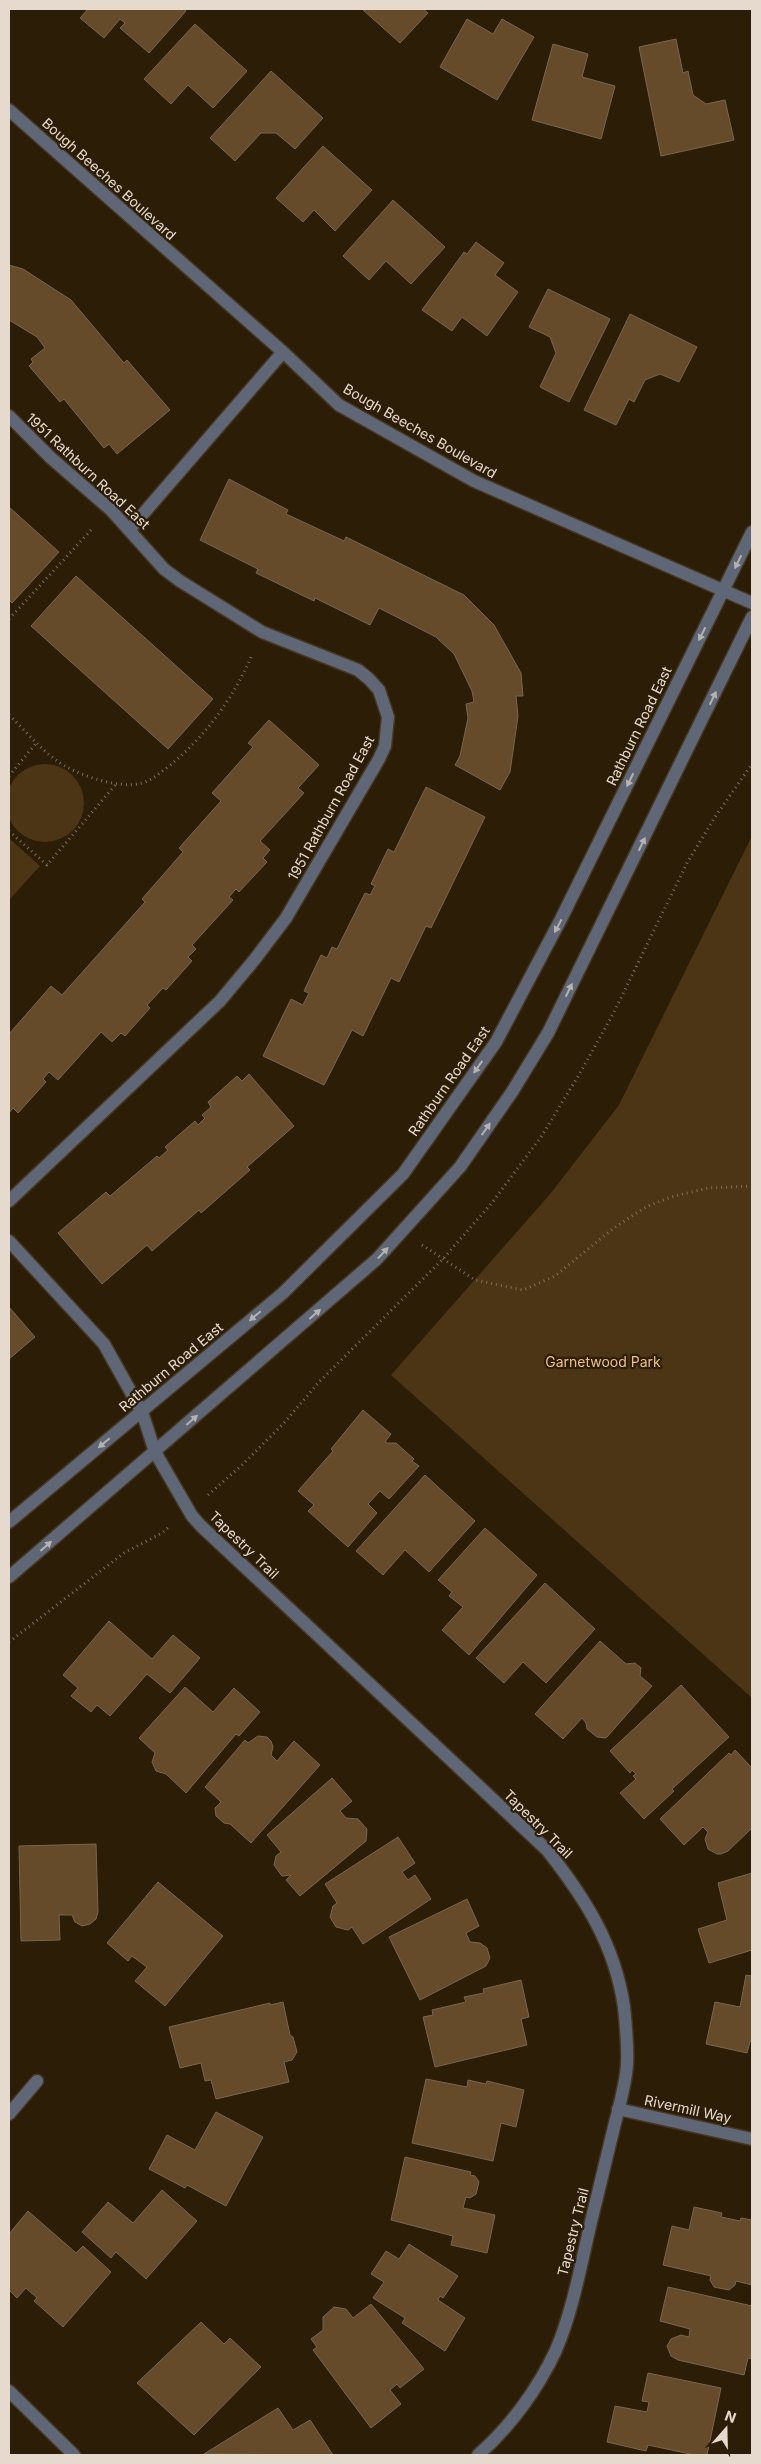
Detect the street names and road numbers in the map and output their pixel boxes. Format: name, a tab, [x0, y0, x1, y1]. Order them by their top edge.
street label: Bough Beeches Boulevard	[39, 114, 180, 243]
street label: Bough Beeches Boulevard	[341, 380, 500, 481]
street label: 1951 Rathburn Road East	[23, 409, 154, 533]
street label: Rathburn Road East	[602, 663, 675, 788]
street label: 1951 Rathburn Road East	[284, 732, 378, 883]
street label: Rathburn Road East	[404, 1022, 493, 1139]
street label: Rathburn Road East	[115, 1318, 226, 1415]
street label: Tapestry Trail	[206, 1507, 283, 1582]
street label: Tapestry Trail	[501, 1786, 576, 1861]
street label: Rivermill Way	[643, 2091, 733, 2126]
street label: Tapestry Trail	[553, 2186, 592, 2278]

